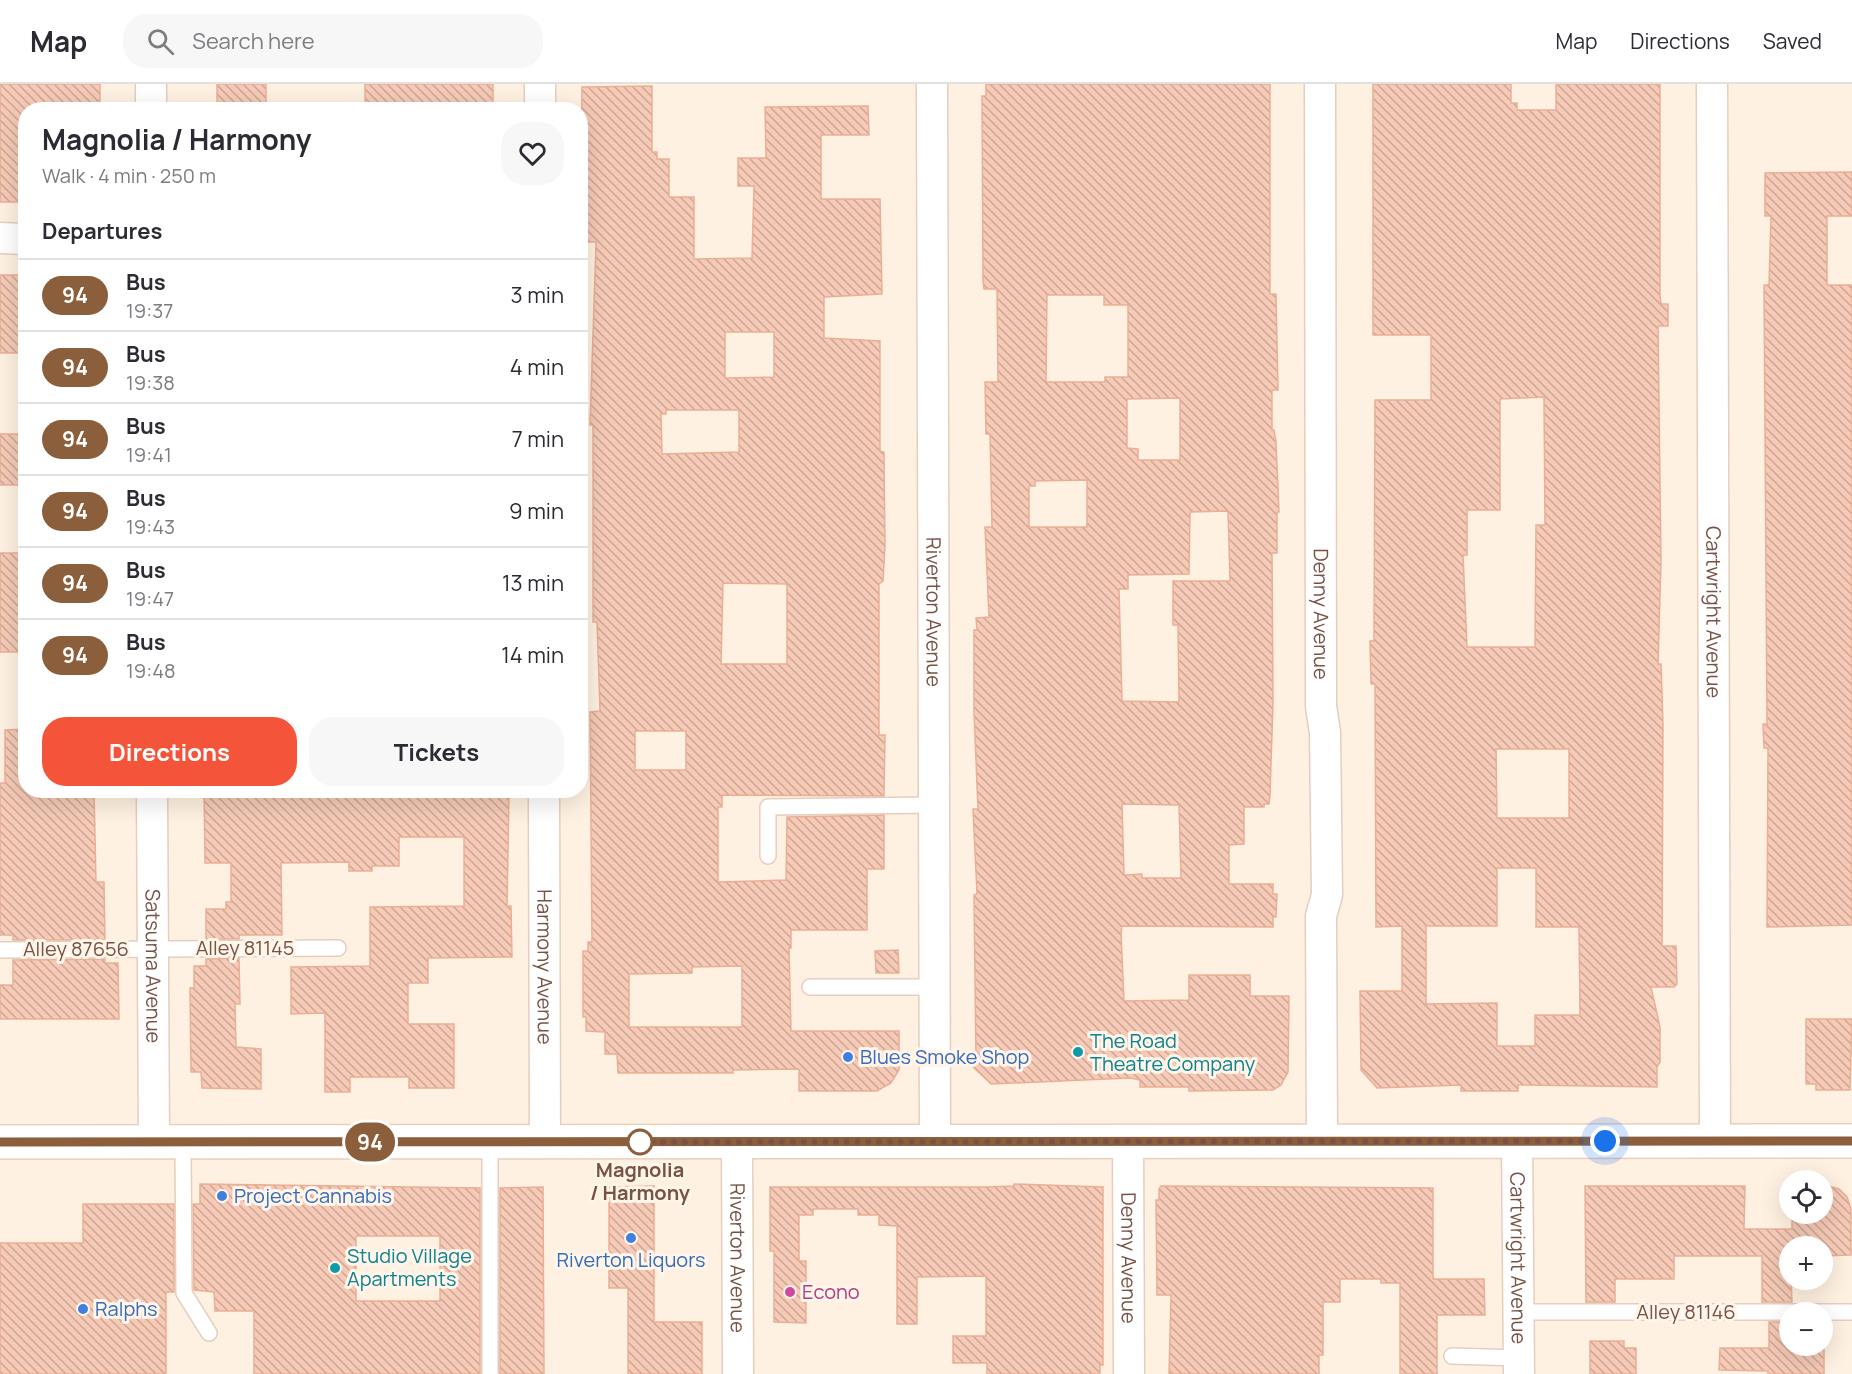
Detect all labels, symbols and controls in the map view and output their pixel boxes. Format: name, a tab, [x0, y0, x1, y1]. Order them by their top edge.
search box	[123, 14, 543, 68]
text: Map	[30, 22, 87, 60]
icon: search	[144, 25, 177, 58]
text: Search here	[192, 26, 315, 56]
text: Map	[1556, 27, 1597, 55]
text: Directions	[1630, 27, 1730, 55]
text: Saved	[1763, 27, 1822, 55]
text: Magnolia / Harmony	[42, 120, 311, 158]
button: heart	[501, 122, 564, 185]
text: Walk · 4 min · 250 m	[42, 162, 216, 189]
text: Departures	[42, 216, 162, 246]
text: Bus	[126, 267, 166, 297]
text: 3 min	[511, 280, 564, 310]
text: 94	[62, 281, 88, 309]
text: 19:37	[126, 297, 173, 324]
text: Bus	[126, 339, 166, 369]
text: 4 min	[510, 352, 564, 382]
text: 94	[62, 353, 88, 381]
text: 19:38	[126, 369, 175, 396]
text: Bus	[126, 411, 166, 441]
text: 7 min	[512, 424, 564, 454]
text: 94	[62, 425, 88, 453]
text: 19:41	[126, 441, 172, 468]
text: Bus	[126, 483, 166, 513]
text: 9 min	[509, 496, 564, 526]
text: 94	[62, 497, 88, 525]
text: 19:43	[126, 513, 175, 540]
street label: Cartwright Avenue	[1700, 526, 1728, 698]
street label: Riverton Avenue	[920, 537, 948, 687]
street label: Denny Avenue	[1308, 548, 1335, 680]
text: Bus	[126, 555, 166, 585]
text: 13 min	[502, 568, 564, 598]
text: 94	[62, 569, 88, 597]
text: 19:47	[126, 585, 174, 612]
text: Bus	[126, 627, 166, 657]
text: 14 min	[501, 640, 564, 670]
text: 94	[62, 641, 88, 669]
text: 19:48	[126, 657, 176, 684]
button: Directions	[42, 717, 297, 786]
button: Tickets	[309, 717, 564, 786]
street label: Satsuma Avenue	[140, 889, 167, 1043]
street label: Harmony Avenue	[531, 889, 559, 1045]
street label: Alley 81145	[196, 934, 294, 961]
street label: Alley 87656	[23, 935, 129, 962]
place label: The Road Theatre Company	[1090, 1027, 1256, 1077]
place label: Blues Smoke Shop	[860, 1043, 1030, 1070]
marker: The Road Theatre Company	[1071, 1045, 1085, 1059]
marker: Blues Smoke Shop	[841, 1050, 855, 1064]
line badge: 94	[343, 1122, 397, 1162]
your location	[1590, 1126, 1620, 1156]
text: 94	[357, 1128, 383, 1156]
marker: Magnolia / Harmony	[627, 1129, 653, 1155]
place label: Magnolia / Harmony	[590, 1156, 691, 1206]
map controls	[1779, 1170, 1833, 1356]
button: locate	[1779, 1170, 1833, 1224]
street label: Cartwright Avenue	[1504, 1172, 1533, 1344]
place label: Project Cannabis	[234, 1182, 392, 1209]
street label: Riverton Avenue	[724, 1183, 752, 1333]
marker: Project Cannabis	[215, 1189, 229, 1203]
street label: Denny Avenue	[1115, 1192, 1143, 1324]
marker: Riverton Liquors	[624, 1231, 638, 1245]
button: +	[1779, 1236, 1833, 1290]
place label: Studio Village Apartments	[347, 1242, 472, 1292]
place label: Riverton Liquors	[556, 1246, 706, 1273]
marker: Studio Village Apartments	[328, 1261, 342, 1275]
place label: Econo	[802, 1278, 860, 1305]
marker: Econo	[783, 1285, 797, 1299]
place label: Ralphs	[95, 1295, 158, 1322]
street label: Alley 81146	[1636, 1298, 1736, 1325]
marker: Ralphs	[76, 1302, 90, 1316]
button: −	[1779, 1302, 1833, 1356]

